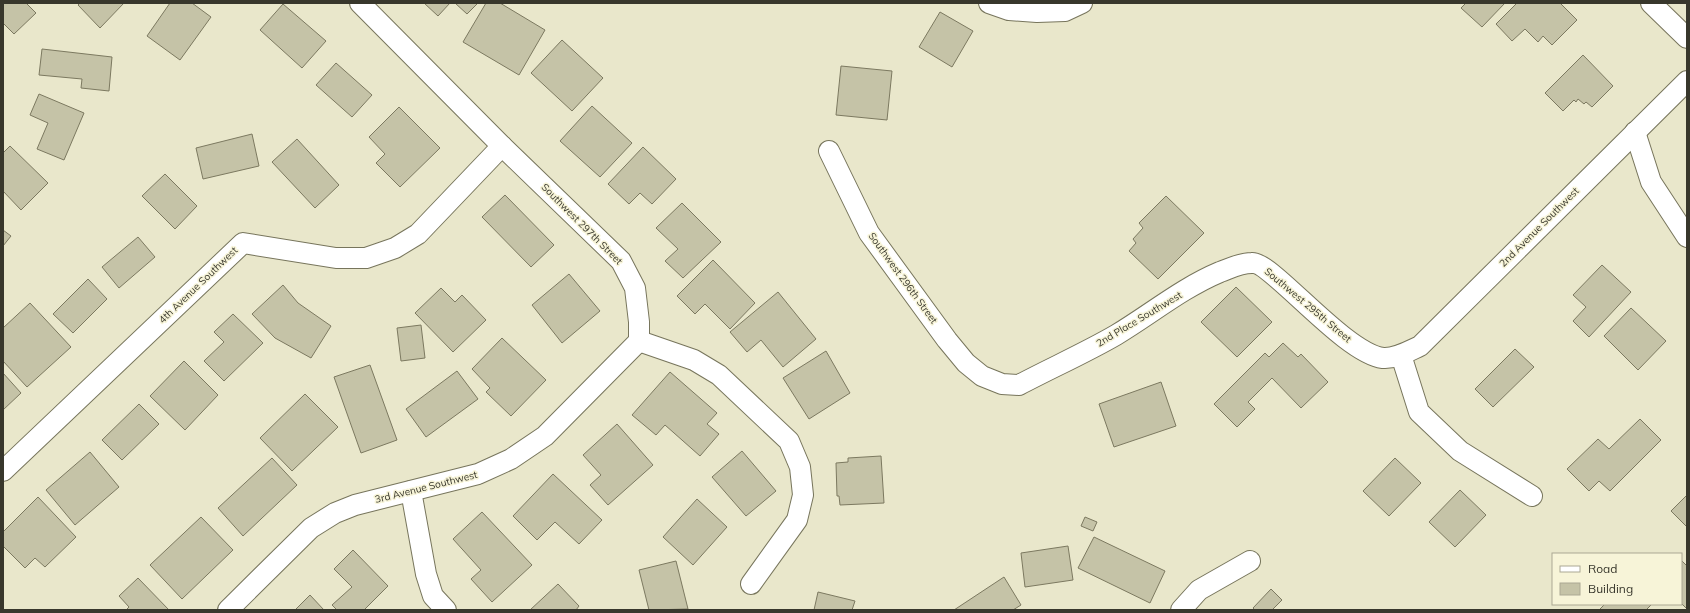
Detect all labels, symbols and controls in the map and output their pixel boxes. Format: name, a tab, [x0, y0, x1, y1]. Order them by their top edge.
street label: Southwest 297th Street	[539, 181, 626, 268]
street label: 2nd Avenue Southwest	[1496, 184, 1582, 270]
street label: Southwest 296th Street	[865, 230, 941, 327]
street label: 4th Avenue Southwest	[156, 244, 241, 326]
street label: Southwest 295th Street	[1262, 265, 1355, 346]
street label: 2nd Place Southwest	[1094, 288, 1185, 350]
street label: 3rd Avenue Southwest	[373, 468, 479, 506]
legend	[1552, 553, 1682, 605]
text: Road	[1588, 561, 1617, 576]
text: Building	[1588, 581, 1633, 596]

